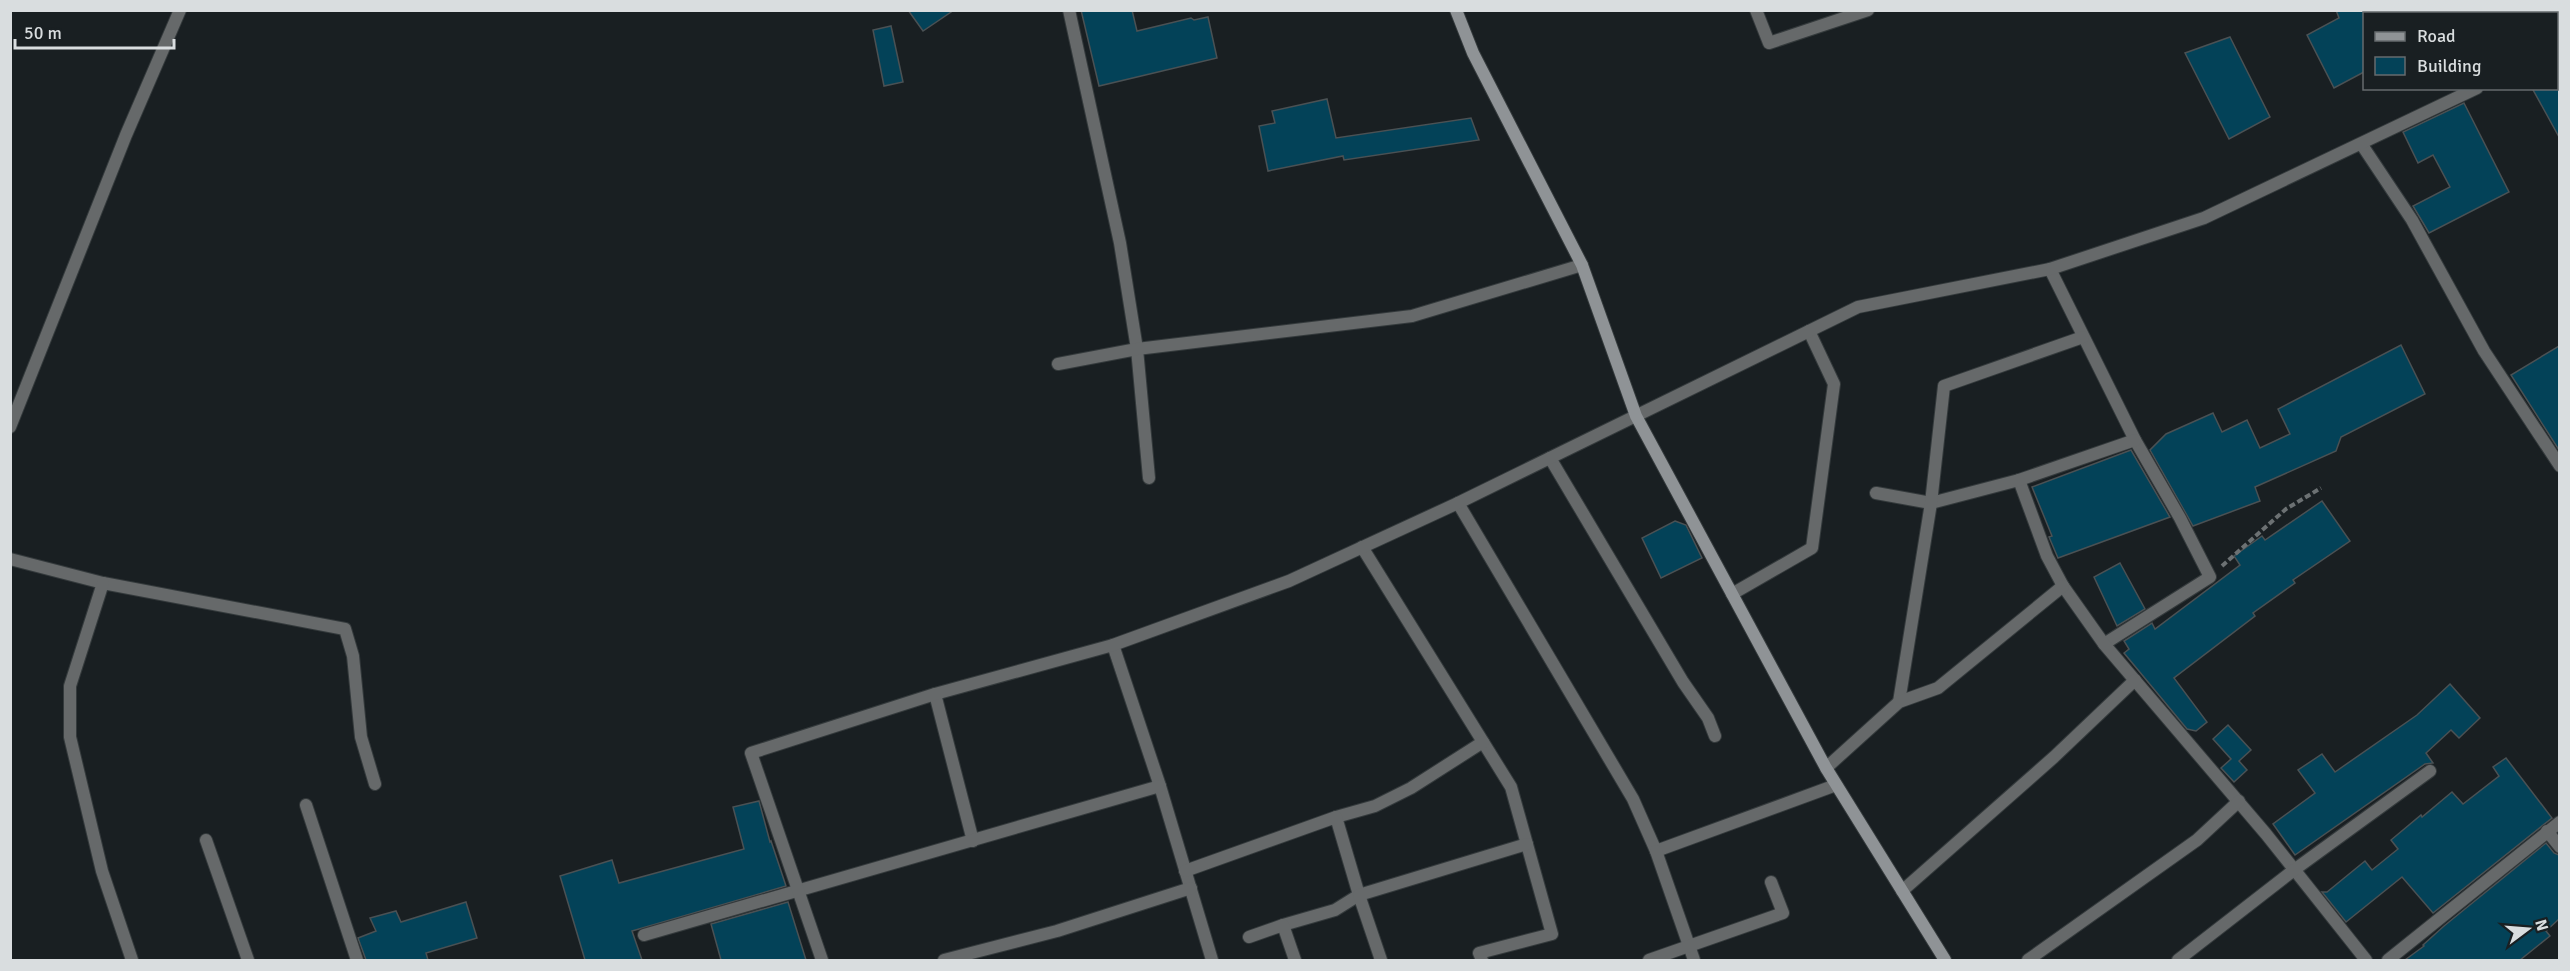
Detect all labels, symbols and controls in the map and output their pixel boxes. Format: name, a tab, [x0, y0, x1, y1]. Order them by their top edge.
scale bar	[15, 12, 174, 50]
legend	[2363, 12, 2558, 90]
text: 50 m	[24, 22, 62, 44]
text: Road	[2417, 25, 2456, 47]
text: Building	[2417, 55, 2481, 77]
north arrow	[2498, 899, 2558, 959]
text: N	[2530, 917, 2553, 933]

